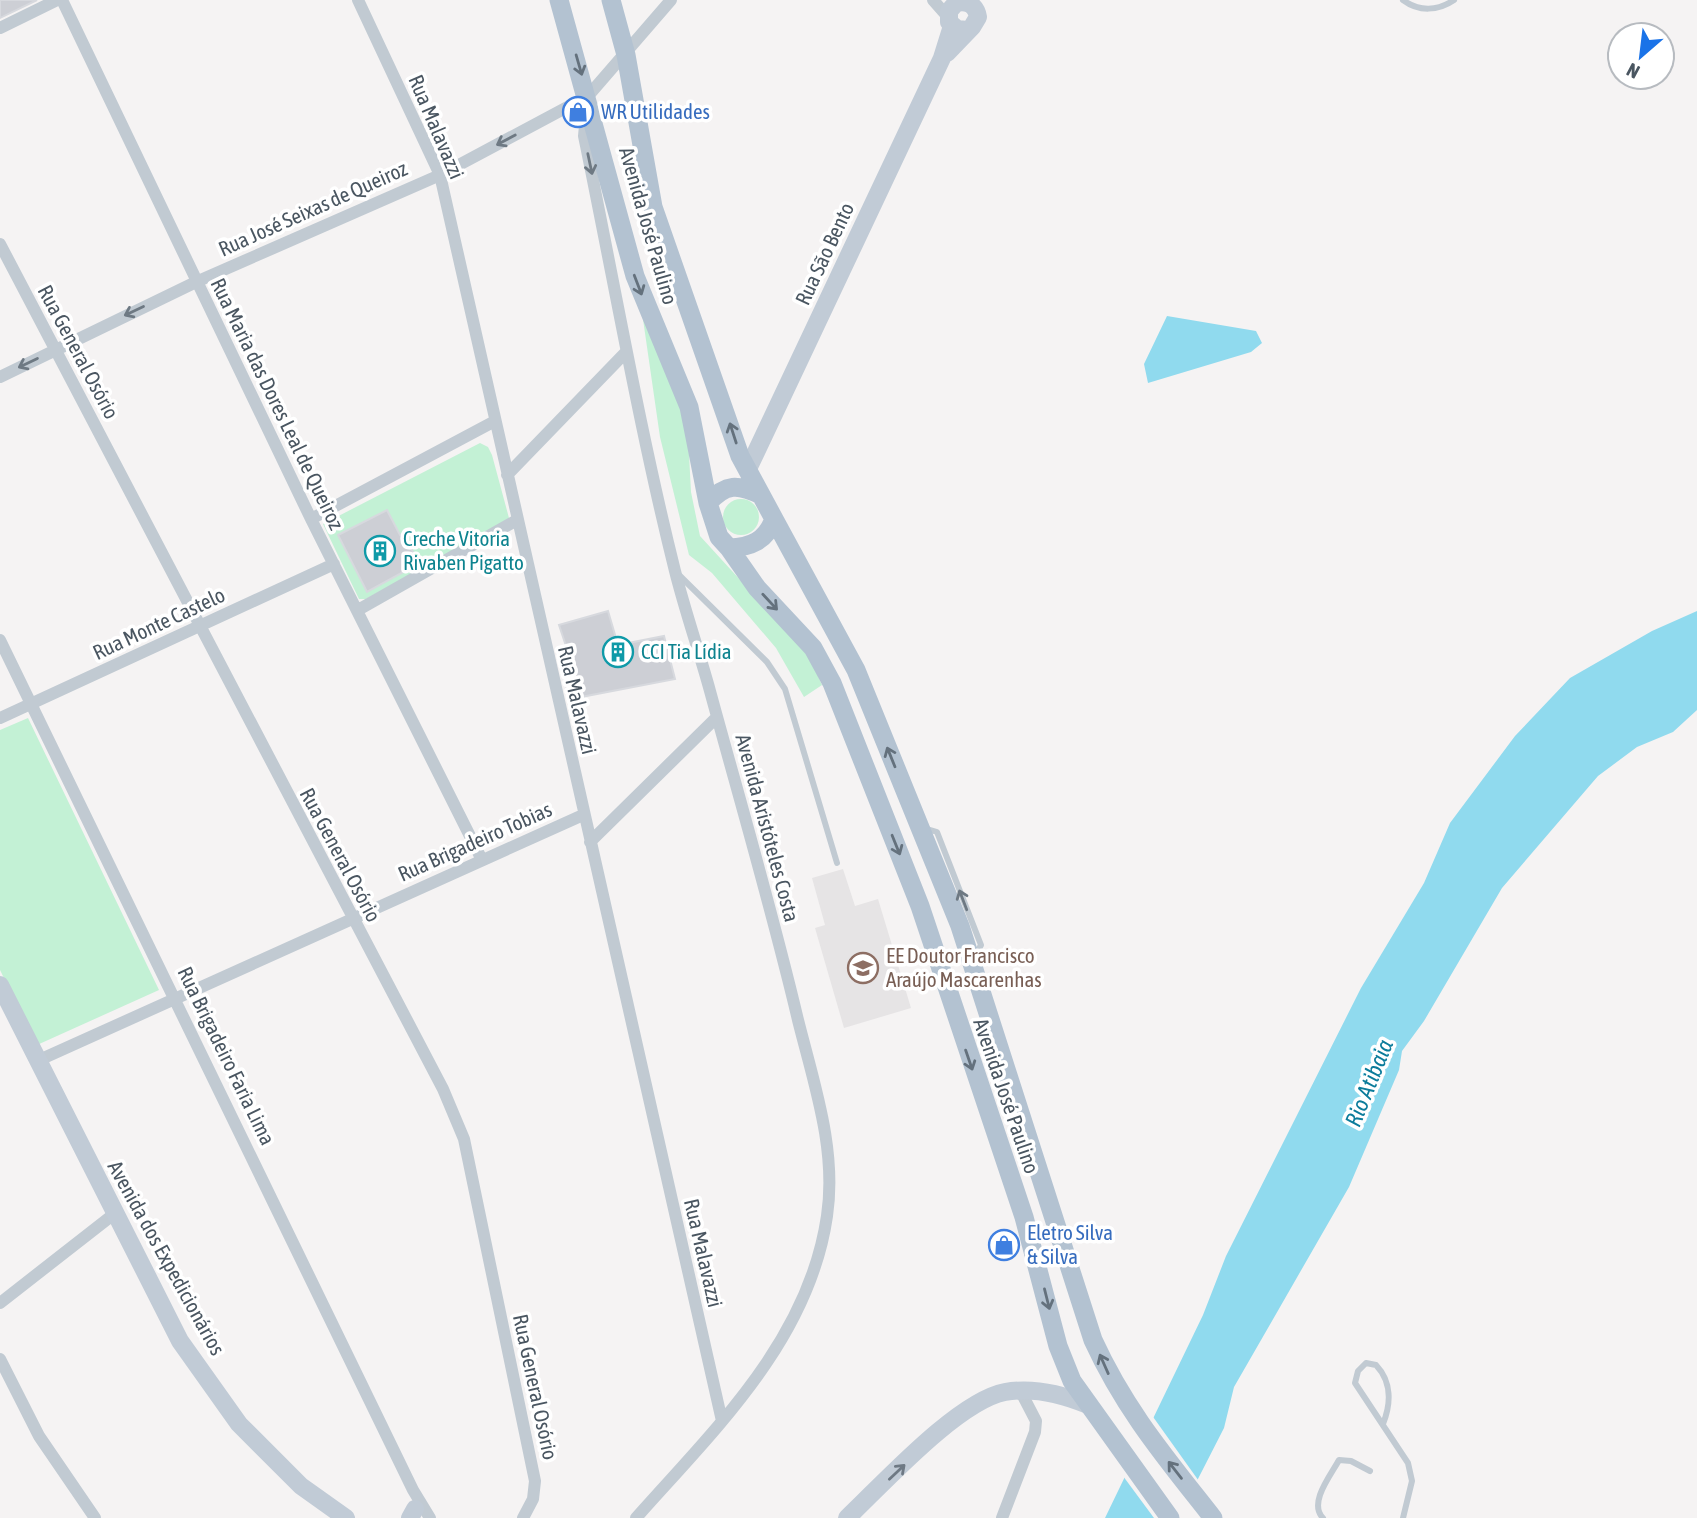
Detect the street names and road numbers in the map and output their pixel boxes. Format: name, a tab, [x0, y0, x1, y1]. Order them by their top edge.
street label: Rua Malavazzi	[404, 71, 470, 182]
street label: Avenida José Paulino	[615, 144, 683, 307]
street label: Rua José Seixas de Queiroz	[215, 155, 411, 261]
street label: Rua São Bento	[790, 199, 858, 308]
street label: Rua Maria das Dores Leal de Queiroz	[206, 274, 350, 534]
street label: Rua General Osório	[34, 281, 124, 423]
street label: Rua Monte Castelo	[89, 582, 228, 664]
street label: Rua Malavazzi	[554, 643, 602, 756]
street label: Avenida Aristóteles Costa	[731, 731, 805, 924]
street label: Rua General Osório	[296, 784, 386, 926]
street label: Rua Brigadeiro Tobias	[394, 796, 555, 886]
street label: Rua Brigadeiro Faria Lima	[173, 963, 280, 1149]
street label: Avenida José Paulino	[969, 1015, 1045, 1176]
street label: Avenida dos Expedicionários	[103, 1156, 230, 1359]
street label: Rua Malavazzi	[680, 1196, 728, 1309]
street label: Rua General Osório	[509, 1312, 563, 1462]

